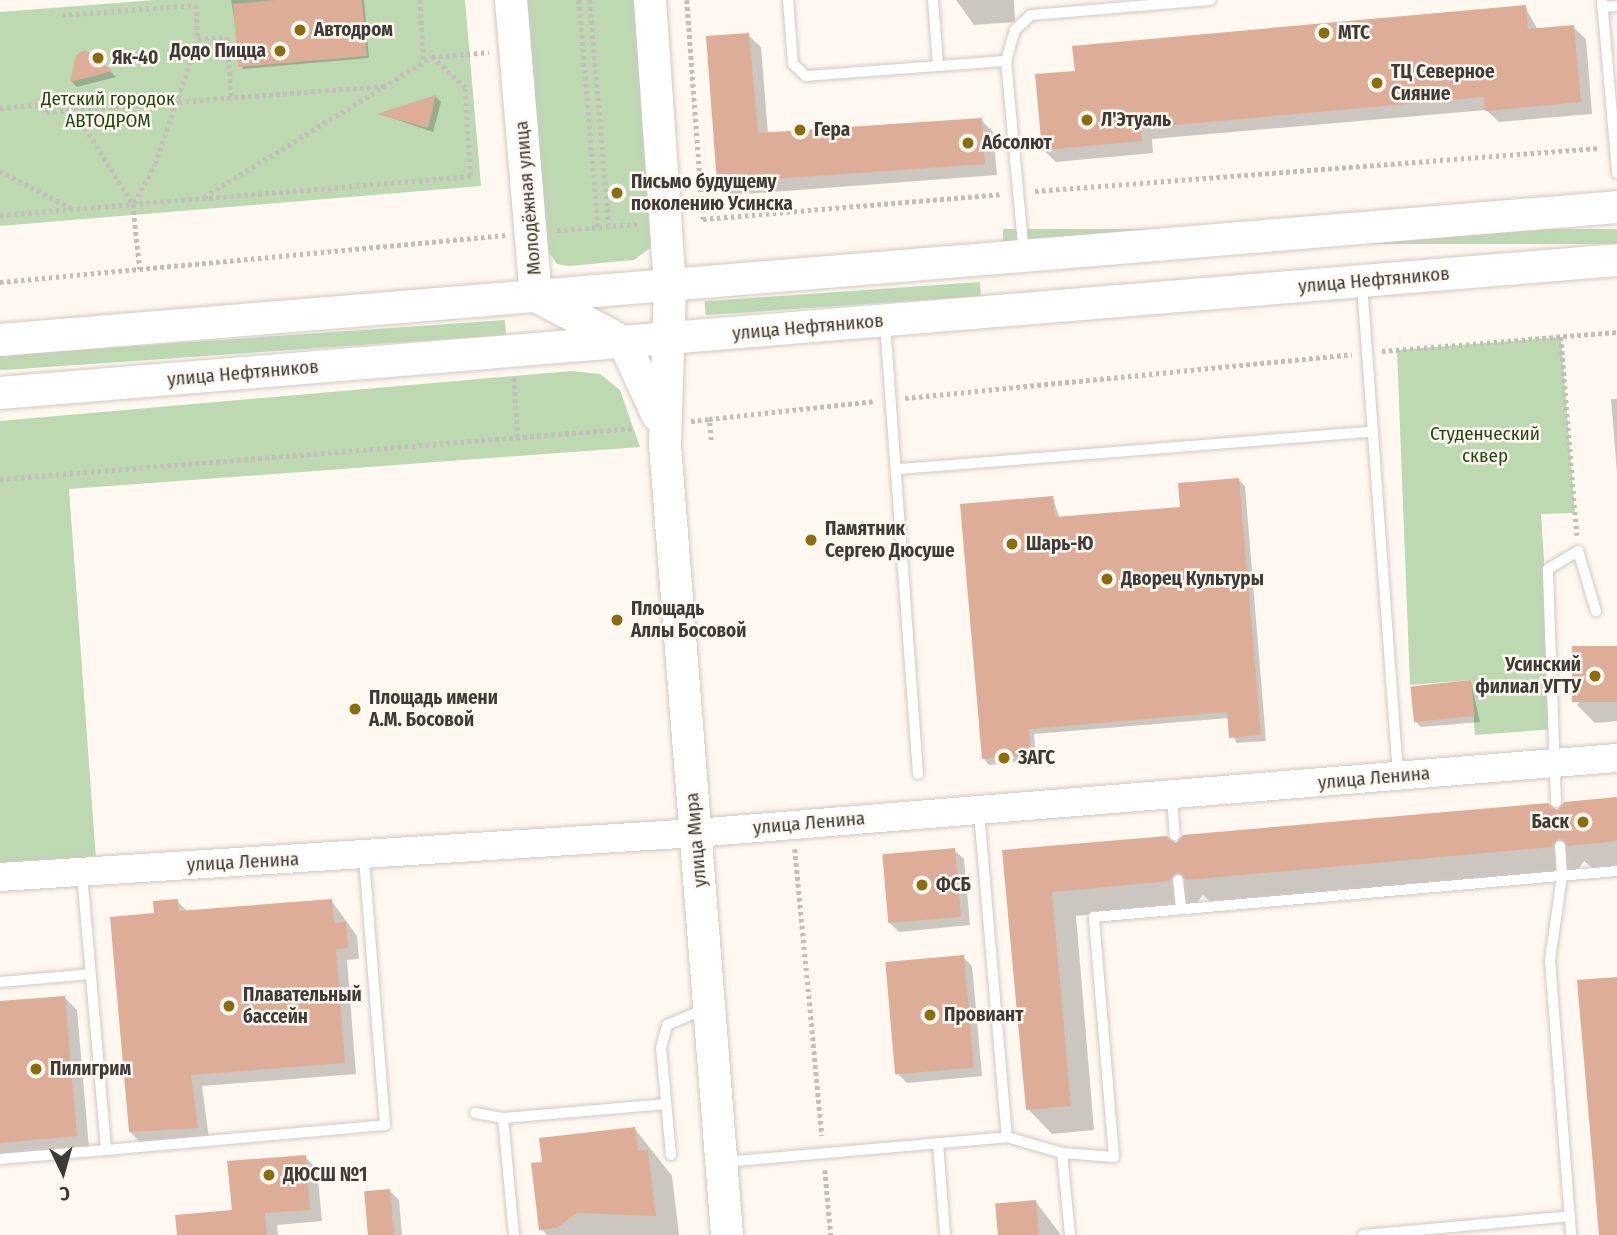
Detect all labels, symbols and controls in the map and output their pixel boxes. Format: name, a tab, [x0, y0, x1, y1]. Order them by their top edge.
place label: Автодром	[314, 19, 393, 41]
marker: Автодром	[292, 22, 308, 38]
place label: МТС	[1338, 22, 1370, 44]
marker: МТС	[1316, 25, 1332, 41]
place label: Додо Пицца	[170, 40, 266, 62]
marker: Додо Пицца	[272, 43, 288, 59]
place label: Як-40	[112, 47, 158, 69]
marker: Як-40	[90, 50, 106, 66]
place label: ТЦ Северное Сияние	[1391, 61, 1495, 105]
marker: ТЦ Северное Сияние	[1369, 75, 1385, 91]
park label: Детский городок АВТОДРОМ	[41, 88, 175, 132]
place label: Л'Этуаль	[1101, 109, 1171, 131]
marker: Л'Этуаль	[1079, 112, 1095, 128]
place label: Гера	[814, 119, 850, 141]
street label: Молодёжная улица	[510, 120, 546, 276]
marker: Гера	[792, 122, 808, 138]
place label: Абсолют	[982, 132, 1052, 154]
marker: Абсолют	[960, 135, 976, 151]
place label: Письмо будущему поколению Усинска	[631, 171, 793, 215]
marker: Письмо будущему поколению Усинска	[609, 185, 625, 201]
street label: улица Нефтяников	[1297, 262, 1451, 298]
street label: улица Нефтяников	[731, 309, 885, 345]
street label: улица Нефтяников	[166, 355, 320, 391]
park label: Студенческий сквер	[1430, 423, 1540, 467]
place label: Памятник Сергею Дюсуше	[825, 518, 955, 562]
marker: Памятник Сергею Дюсуше	[803, 532, 819, 548]
place label: Шарь-Ю	[1026, 533, 1093, 555]
marker: Шарь-Ю	[1004, 536, 1020, 552]
place label: Дворец Культуры	[1121, 568, 1264, 590]
marker: Дворец Культуры	[1099, 571, 1115, 587]
place label: Площадь Аллы Босовой	[631, 598, 746, 642]
marker: Площадь Аллы Босовой	[609, 612, 625, 628]
place label: Усинский филиал УГТУ	[1475, 654, 1581, 698]
marker: Усинский филиал УГТУ	[1587, 668, 1603, 684]
place label: Площадь имени А.М. Босовой	[369, 687, 498, 731]
marker: Площадь имени А.М. Босовой	[347, 701, 363, 717]
place label: ЗАГС	[1018, 747, 1055, 769]
marker: ЗАГС	[996, 750, 1012, 766]
street label: улица Ленина	[1317, 762, 1431, 794]
street label: улица Мира	[681, 792, 711, 888]
street label: улица Ленина	[752, 807, 866, 839]
place label: Баск	[1531, 811, 1569, 833]
marker: Баск	[1575, 814, 1591, 830]
street label: улица Ленина	[186, 848, 300, 876]
place label: ФСБ	[936, 874, 971, 896]
marker: ФСБ	[914, 877, 930, 893]
place label: Плавательный бассейн	[243, 984, 362, 1028]
marker: Плавательный бассейн	[221, 998, 237, 1014]
place label: Провиант	[944, 1004, 1023, 1026]
marker: Провиант	[922, 1007, 938, 1023]
place label: Пилигрим	[50, 1058, 131, 1080]
marker: Пилигрим	[28, 1061, 44, 1077]
north arrow	[28, 1137, 98, 1207]
place label: ДЮСШ №1	[283, 1164, 367, 1186]
marker: ДЮСШ №1	[261, 1167, 277, 1183]
text: С	[59, 1182, 71, 1205]

